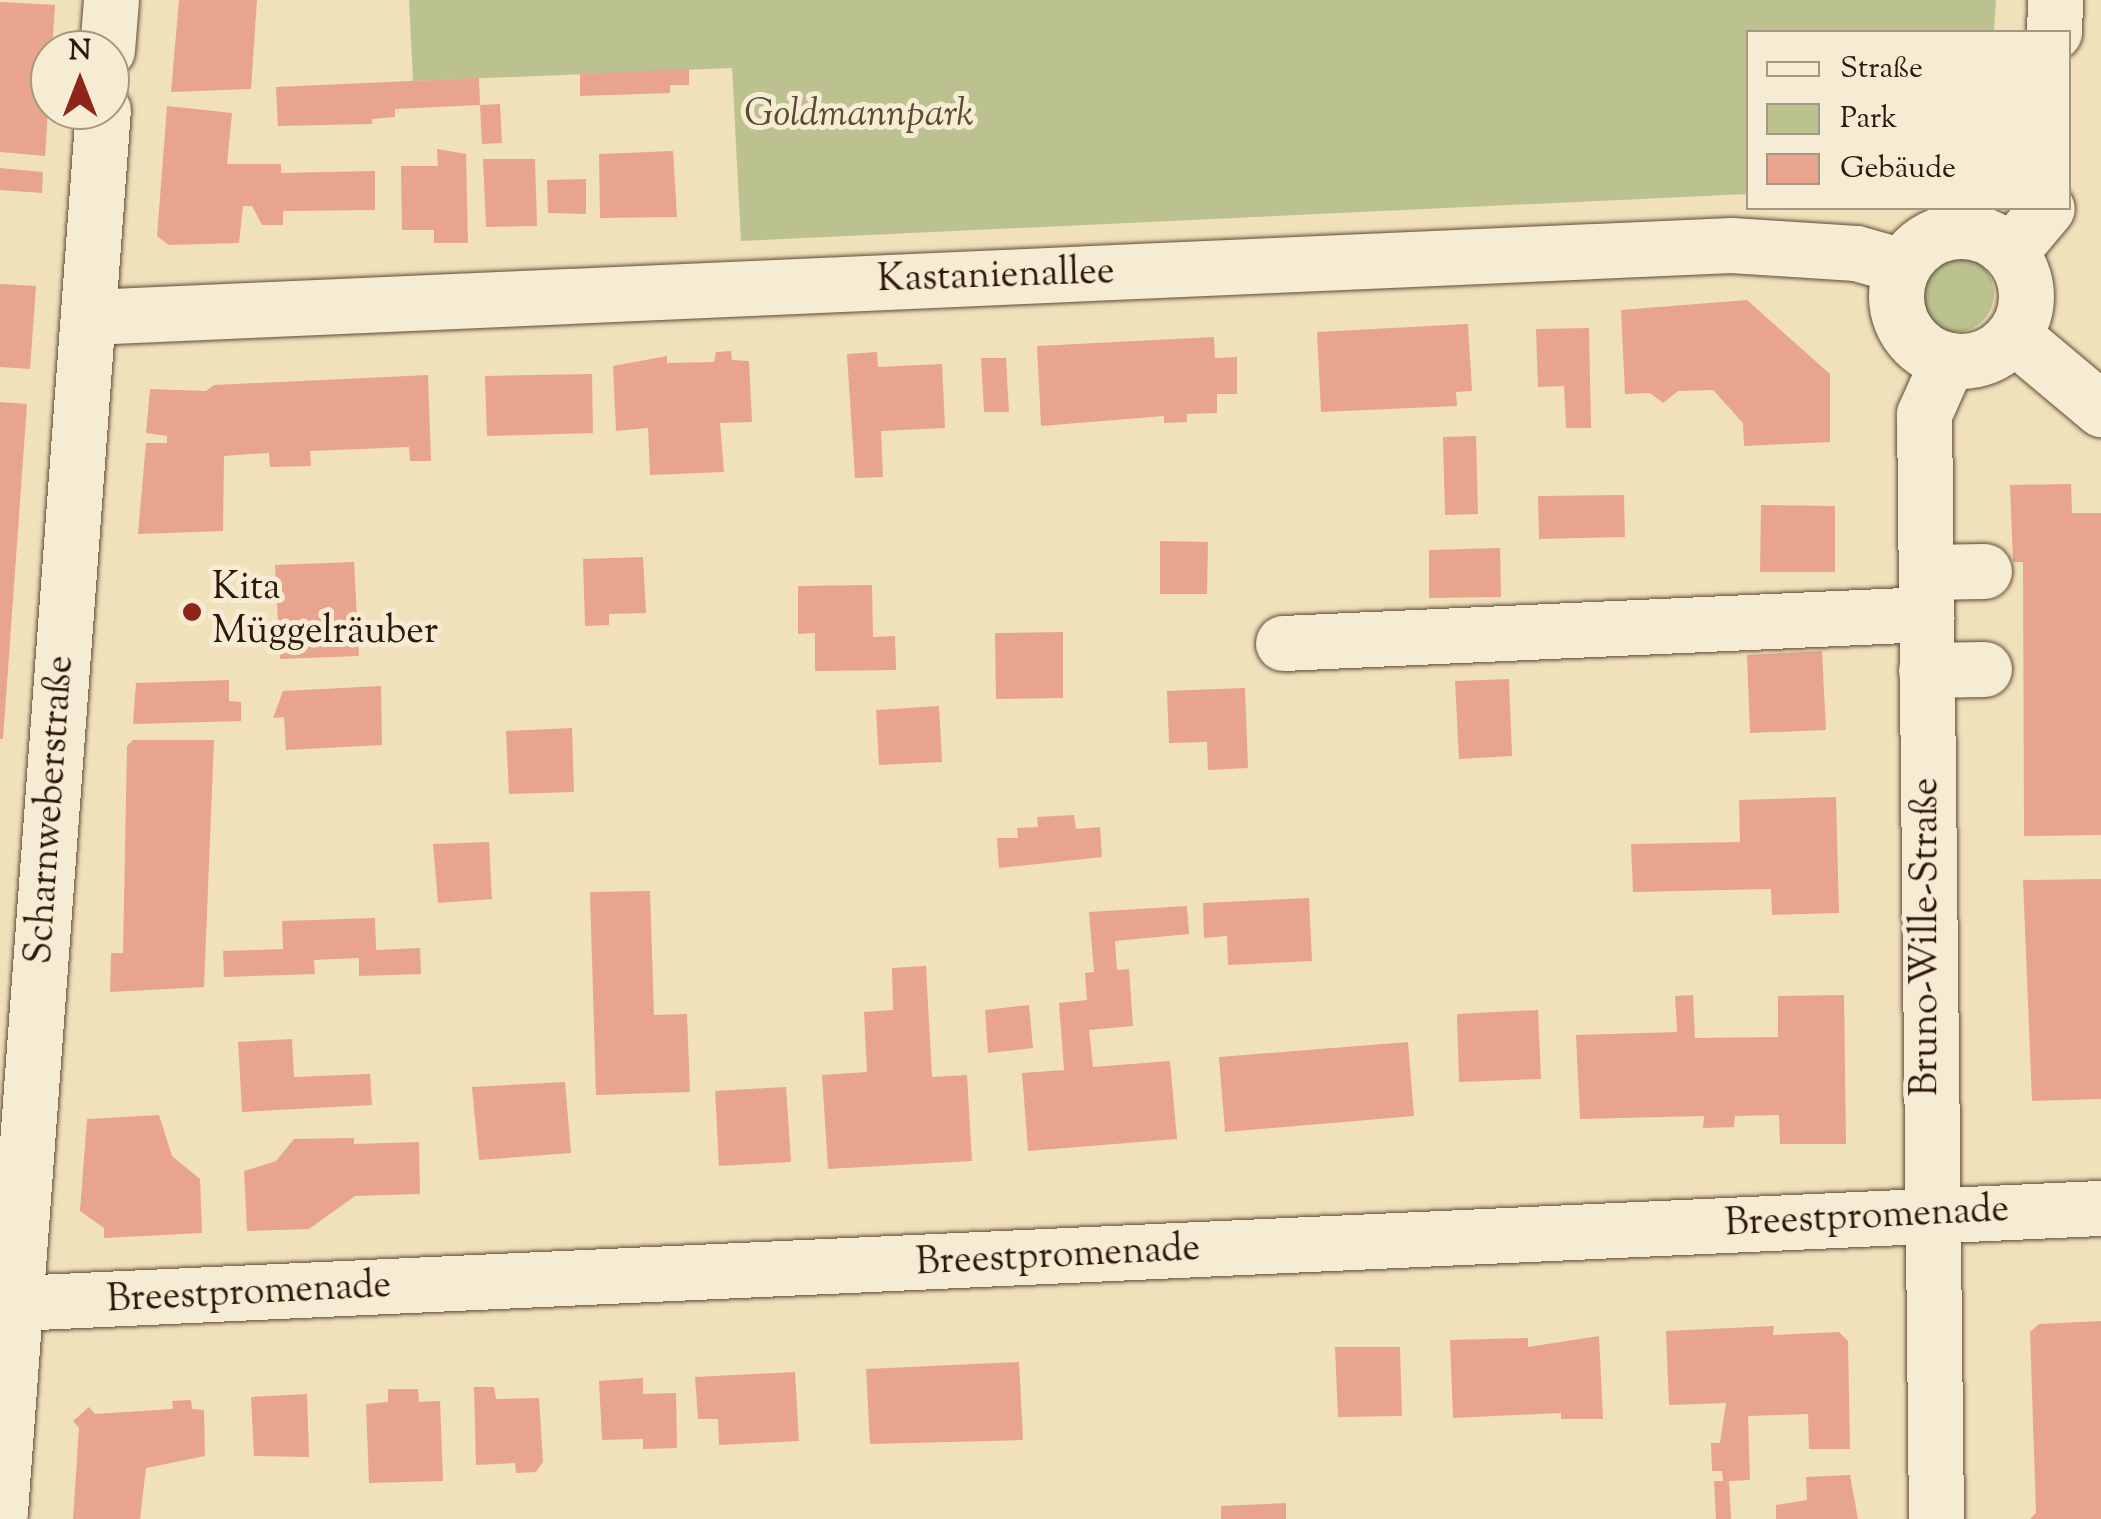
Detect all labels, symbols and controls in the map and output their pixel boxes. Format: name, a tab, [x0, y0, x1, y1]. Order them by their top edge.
north arrow	[30, 30, 130, 130]
legend	[1746, 30, 2071, 210]
text: N	[69, 32, 91, 72]
text: Straße	[1840, 48, 1923, 91]
park label: Goldmannpark	[744, 94, 974, 140]
text: Park	[1840, 98, 1897, 141]
text: Gebäude	[1840, 148, 1956, 191]
street label: Kastanienallee	[877, 251, 1115, 305]
place label: Kita Müggelräuber	[212, 567, 438, 656]
marker: Kita Müggelräuber	[181, 601, 203, 623]
street label: Scharnweberstraße	[18, 654, 86, 966]
street label: Bruno-Wille-Straße	[1905, 778, 1951, 1096]
street label: Breestpromenade	[1724, 1189, 2010, 1249]
street label: Breestpromenade	[915, 1228, 1201, 1288]
street label: Breestpromenade	[106, 1265, 392, 1325]

